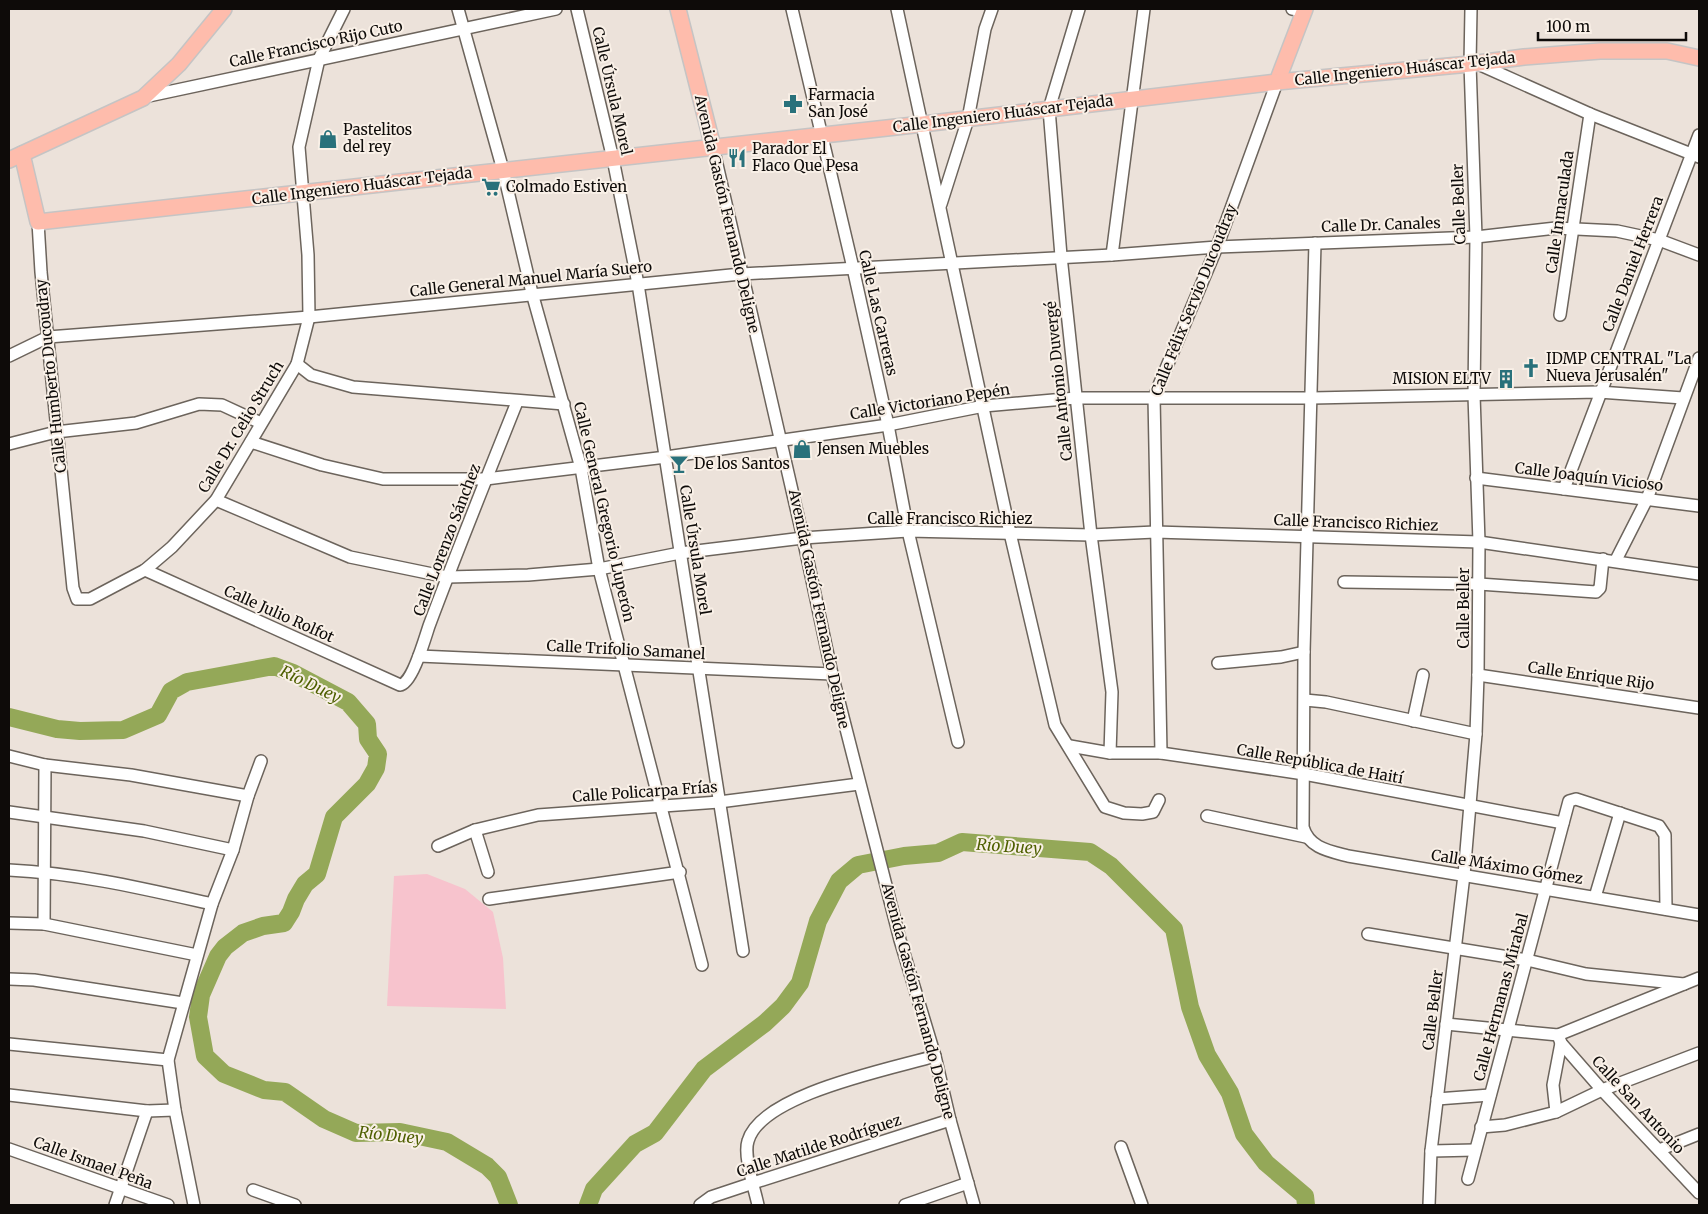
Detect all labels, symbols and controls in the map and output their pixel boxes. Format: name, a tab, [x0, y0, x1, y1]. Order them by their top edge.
scale bar	[1538, 10, 1686, 42]
street label: Calle Francisco Rijo Cuto	[228, 16, 404, 71]
text: 100 m	[1546, 17, 1590, 36]
street label: Calle Úrsula Morel	[588, 25, 638, 157]
street label: Calle Ingeniero Huáscar Tejada	[1294, 47, 1516, 90]
place label: Farmacia San José	[808, 85, 875, 121]
street label: Calle Ingeniero Huáscar Tejada	[892, 91, 1114, 136]
street label: Avenida Gastón Fernando Deligne	[691, 92, 764, 335]
pharmacy icon: Farmacia San José	[782, 93, 804, 115]
place label: Pastelitos del rey	[343, 120, 412, 156]
shop icon: Pastelitos del rey	[317, 128, 339, 150]
place label: Parador El Flaco Que Pesa	[752, 139, 859, 175]
restaurant icon: Parador El Flaco Que Pesa	[726, 147, 748, 169]
street label: Calle Inmaculada	[1541, 149, 1578, 275]
street label: Calle Ingeniero Huáscar Tejada	[251, 163, 473, 208]
street label: Calle Beller	[1448, 163, 1469, 245]
supermarket icon: Colmado Estiven	[480, 176, 502, 198]
place label: Colmado Estiven	[506, 177, 627, 196]
street label: Calle Daniel Herrera	[1598, 193, 1667, 334]
street label: Calle Félix Servio Ducoudray	[1146, 201, 1241, 398]
street label: Calle Dr. Canales	[1321, 213, 1441, 236]
street label: Calle Las Carreras	[855, 248, 902, 378]
street label: Calle General Manuel María Suero	[409, 256, 653, 301]
street label: Calle Humberto Ducoudray	[31, 278, 70, 474]
street label: Calle Antonio Duvergé	[1041, 300, 1076, 462]
place label: IDMP CENTRAL "La Nueva Jerusalén"	[1546, 349, 1692, 385]
street label: Calle Dr. Celio Struch	[194, 357, 287, 496]
church icon: IDMP CENTRAL "La Nueva Jerusalén"	[1520, 357, 1542, 379]
building icon: MISION ELTV	[1495, 368, 1517, 390]
place label: MISION ELTV	[1393, 369, 1492, 388]
street label: Calle Victoriano Pepén	[849, 379, 1011, 424]
street label: Calle General Gregorio Luperón	[570, 400, 639, 624]
shop icon: Jensen Muebles	[791, 438, 813, 460]
place label: Jensen Muebles	[816, 439, 929, 458]
bar icon: De los Santos	[668, 453, 690, 475]
place label: De los Santos	[694, 454, 790, 473]
street label: Calle Joaquín Vicioso	[1514, 458, 1665, 495]
street label: Calle Lorenzo Sánchez	[409, 461, 484, 619]
street label: Calle Úrsula Morel	[676, 483, 716, 617]
street label: Avenida Gastón Fernando Deligne	[785, 487, 854, 730]
street label: Calle Francisco Richiez	[868, 509, 1032, 528]
street label: Calle Francisco Richiez	[1273, 510, 1439, 535]
street label: Calle Beller	[1454, 567, 1473, 648]
street label: Calle Julio Rolfot	[221, 581, 337, 646]
street label: Calle Trifolio Samanel	[546, 636, 706, 663]
street label: Calle Enrique Rijo	[1527, 657, 1656, 694]
water label: Río Duey	[277, 661, 345, 707]
street label: Calle República de Haití	[1235, 740, 1406, 788]
street label: Calle Policarpa Frías	[572, 777, 718, 806]
water label: Río Duey	[976, 834, 1042, 858]
street label: Calle Máximo Gómez	[1430, 845, 1584, 888]
street label: Avenida Gastón Fernando Deligne	[877, 880, 959, 1121]
street label: Calle Hermanas Mirabal	[1469, 910, 1532, 1083]
street label: Calle Beller	[1418, 968, 1447, 1051]
street label: Calle San Antonio	[1588, 1052, 1689, 1158]
street label: Calle Matilde Rodríguez	[734, 1110, 904, 1181]
water label: Río Duey	[358, 1122, 425, 1148]
street label: Calle Ismael Peña	[31, 1132, 155, 1193]

